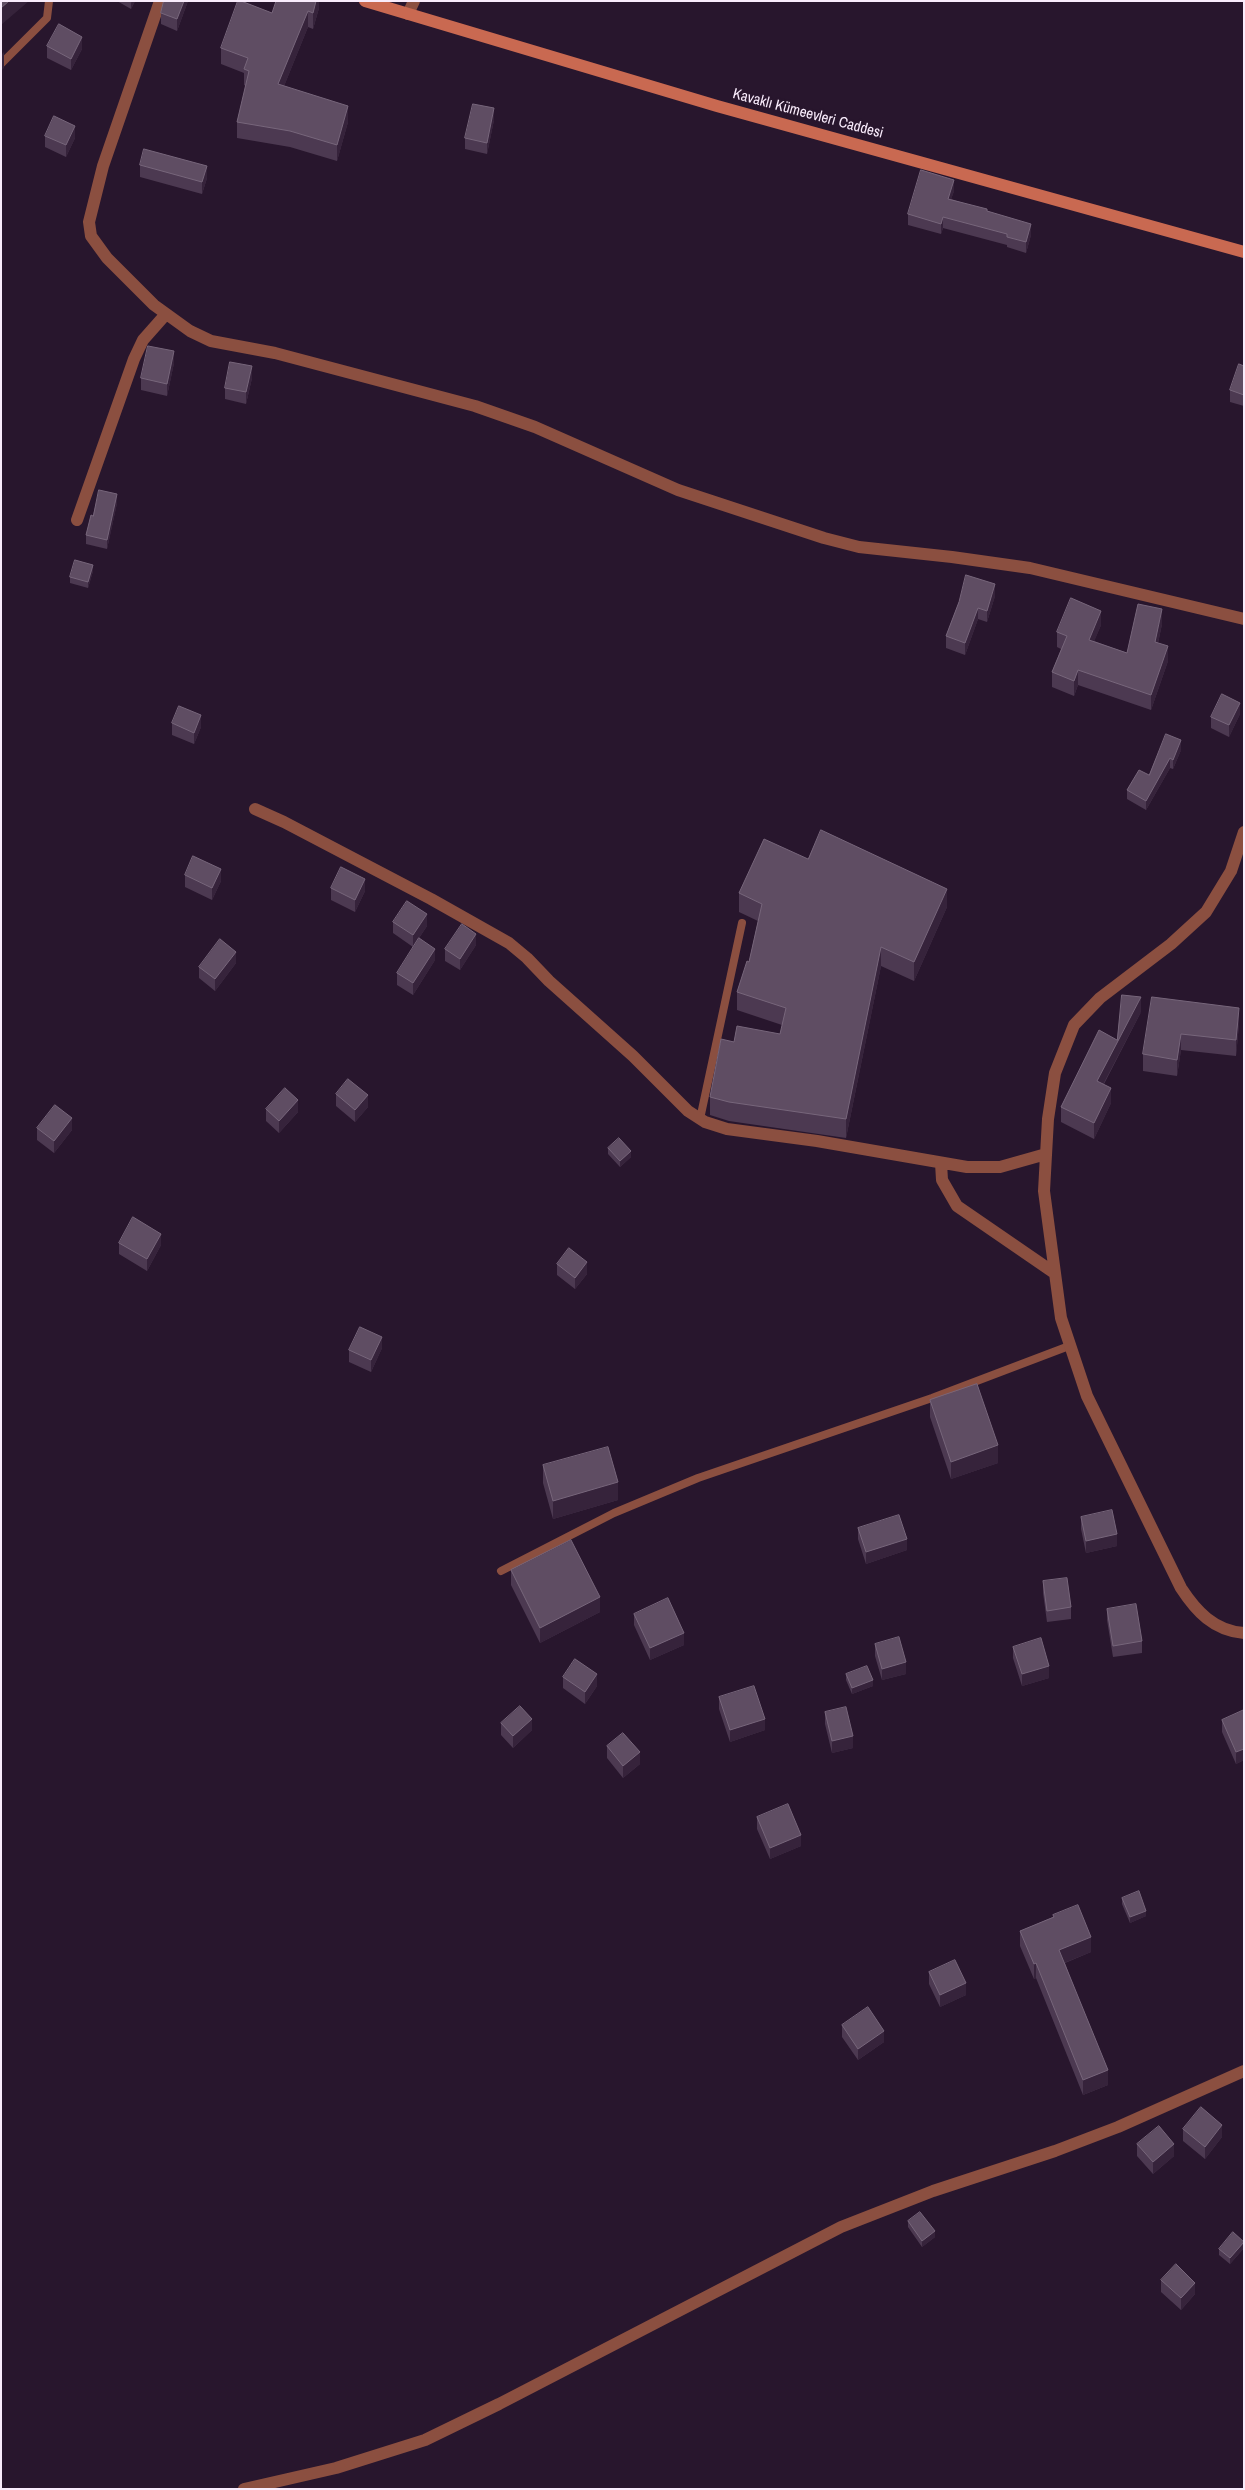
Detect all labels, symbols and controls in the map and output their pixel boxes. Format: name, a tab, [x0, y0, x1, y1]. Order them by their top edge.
street label: Kavaklı Kümeevleri Caddesi	[731, 85, 885, 143]

